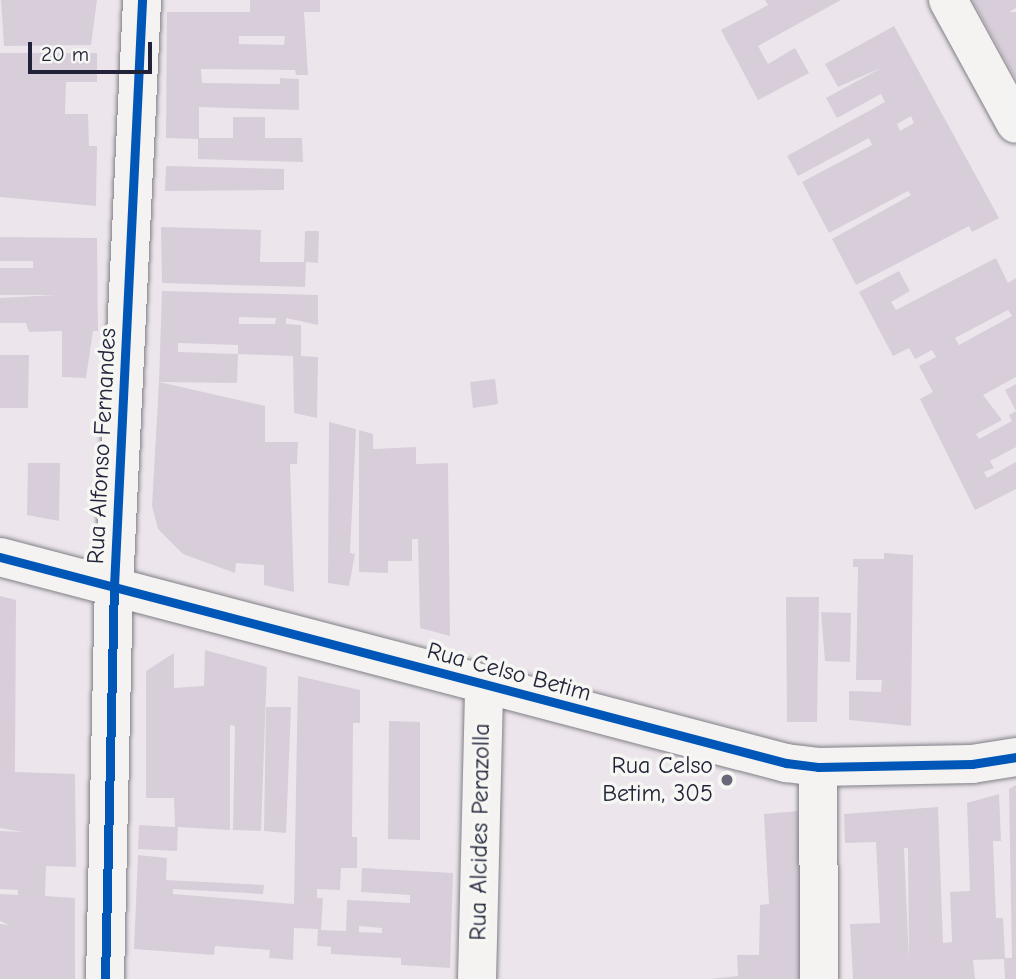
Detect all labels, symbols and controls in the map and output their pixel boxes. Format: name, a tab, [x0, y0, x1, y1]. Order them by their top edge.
scale bar	[32, 28, 156, 72]
text: 20 m	[41, 42, 89, 66]
street label: Rua Alfonso Fernandes	[81, 327, 123, 565]
street label: Rua Celso Betim	[424, 636, 594, 708]
street label: Rua Alcides Perazolla	[464, 723, 496, 941]
place label: Rua Celso Betim, 305	[602, 752, 713, 808]
marker: Rua Celso Betim, 305	[719, 772, 735, 788]

